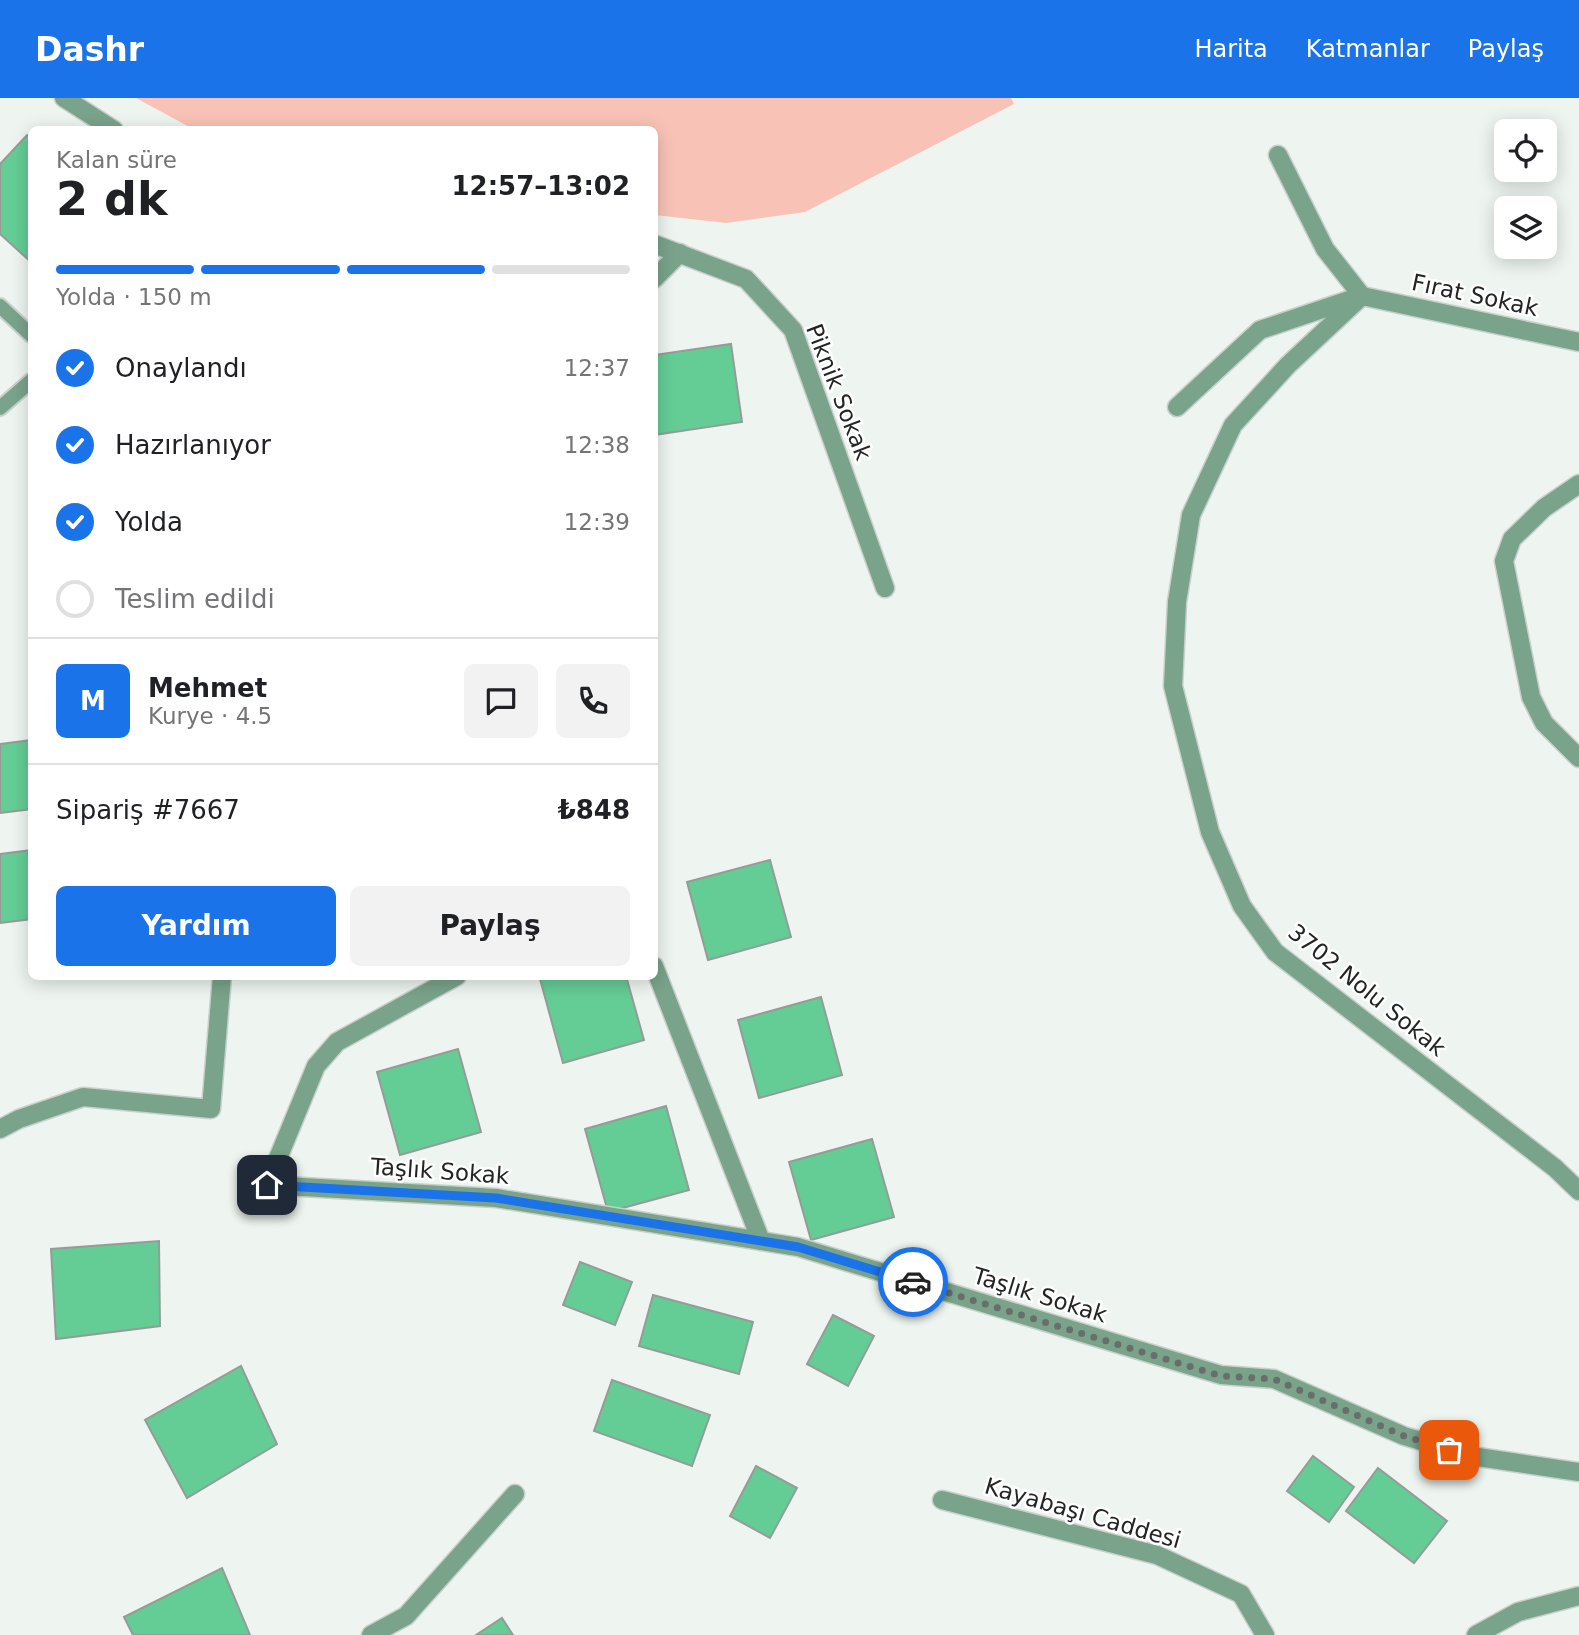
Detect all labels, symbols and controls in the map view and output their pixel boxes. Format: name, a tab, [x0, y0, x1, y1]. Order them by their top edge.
text: Dashr	[35, 30, 144, 69]
text: Harita	[1194, 35, 1268, 63]
text: Katmanlar	[1306, 35, 1430, 63]
text: Paylaş	[1468, 35, 1544, 63]
map controls	[1494, 119, 1557, 259]
button: locate	[1494, 119, 1557, 182]
text: Kalan süre	[56, 147, 177, 173]
text: 12:57–13:02	[451, 171, 630, 201]
text: 2 dk	[56, 172, 168, 226]
button: layers	[1494, 196, 1557, 259]
street label: Fırat Sokak	[1409, 269, 1541, 321]
text: Yolda · 150 m	[56, 284, 212, 310]
street label: Piknik Sokak	[801, 320, 877, 464]
icon: check	[56, 349, 94, 387]
text: Onaylandı	[115, 353, 247, 383]
text: 12:37	[564, 355, 630, 381]
icon: check	[56, 426, 94, 464]
text: Hazırlanıyor	[115, 430, 271, 460]
text: 12:38	[564, 432, 630, 458]
icon: check	[56, 503, 94, 541]
text: Yolda	[115, 507, 183, 537]
text: 12:39	[564, 509, 630, 535]
text: Teslim edildi	[115, 584, 275, 614]
button: chat	[464, 664, 538, 738]
button: phone	[556, 664, 630, 738]
text: Mehmet	[148, 673, 267, 703]
text: M	[80, 686, 106, 716]
text: Kurye · 4.5	[148, 703, 272, 729]
text: Sipariş #7667	[56, 795, 240, 825]
text: ₺848	[558, 795, 630, 825]
button: Yardım	[56, 886, 336, 966]
button: Paylaş	[350, 886, 630, 966]
street label: 3702 Nolu Sokak	[1283, 919, 1451, 1062]
street label: Taşlık Sokak	[369, 1153, 511, 1189]
pin	[237, 1155, 297, 1215]
icon: home	[248, 1166, 286, 1204]
courier	[878, 1247, 948, 1317]
street label: Taşlık Sokak	[969, 1262, 1111, 1328]
icon: car	[894, 1263, 932, 1301]
pin	[1419, 1420, 1479, 1480]
icon: bag	[1430, 1431, 1468, 1469]
street label: Kayabaşı Caddesi	[982, 1473, 1184, 1553]

